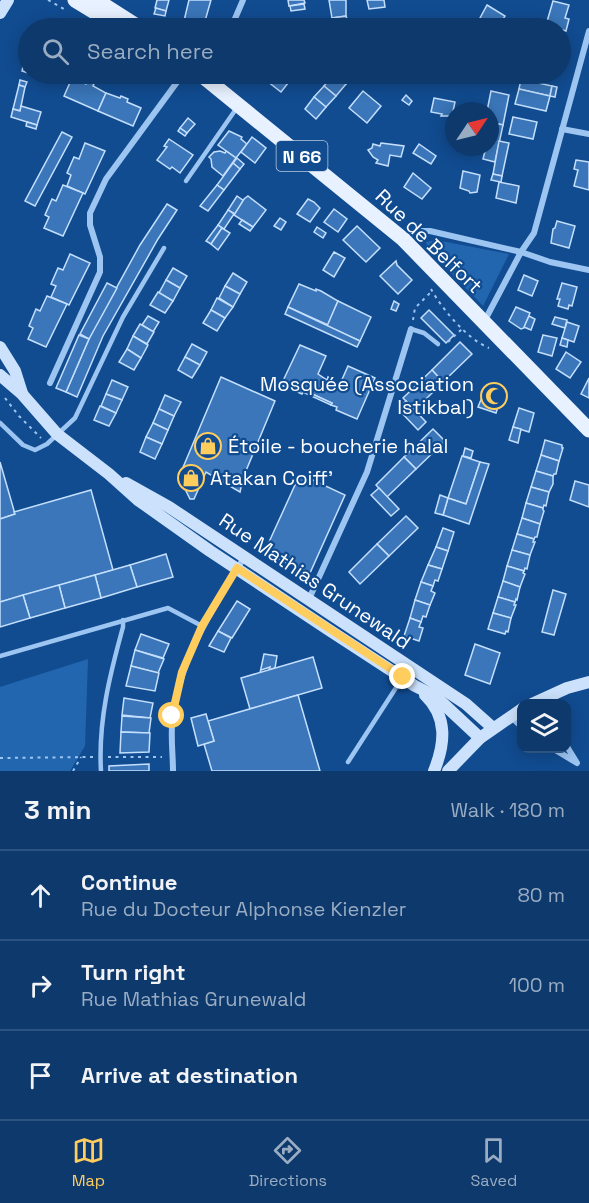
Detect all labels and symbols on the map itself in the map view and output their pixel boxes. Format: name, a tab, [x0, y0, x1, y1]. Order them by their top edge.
north arrow	[445, 102, 499, 156]
road number: N 66	[276, 141, 328, 171]
street label: Rue de Belfort	[370, 183, 488, 299]
place label: Mosquée (Association Istikbal)	[260, 371, 474, 420]
mosque icon: Mosquée (Association Istikbal)	[479, 381, 509, 411]
shop icon: Étoile - boucherie halal	[193, 431, 223, 461]
place label: Étoile - boucherie halal	[228, 433, 448, 459]
shop icon: Atakan Coiff'	[176, 463, 206, 493]
place label: Atakan Coiff'	[210, 465, 333, 491]
street label: Rue Mathias Grunewald	[214, 507, 416, 655]
route end	[389, 663, 415, 689]
route start	[158, 702, 184, 728]

